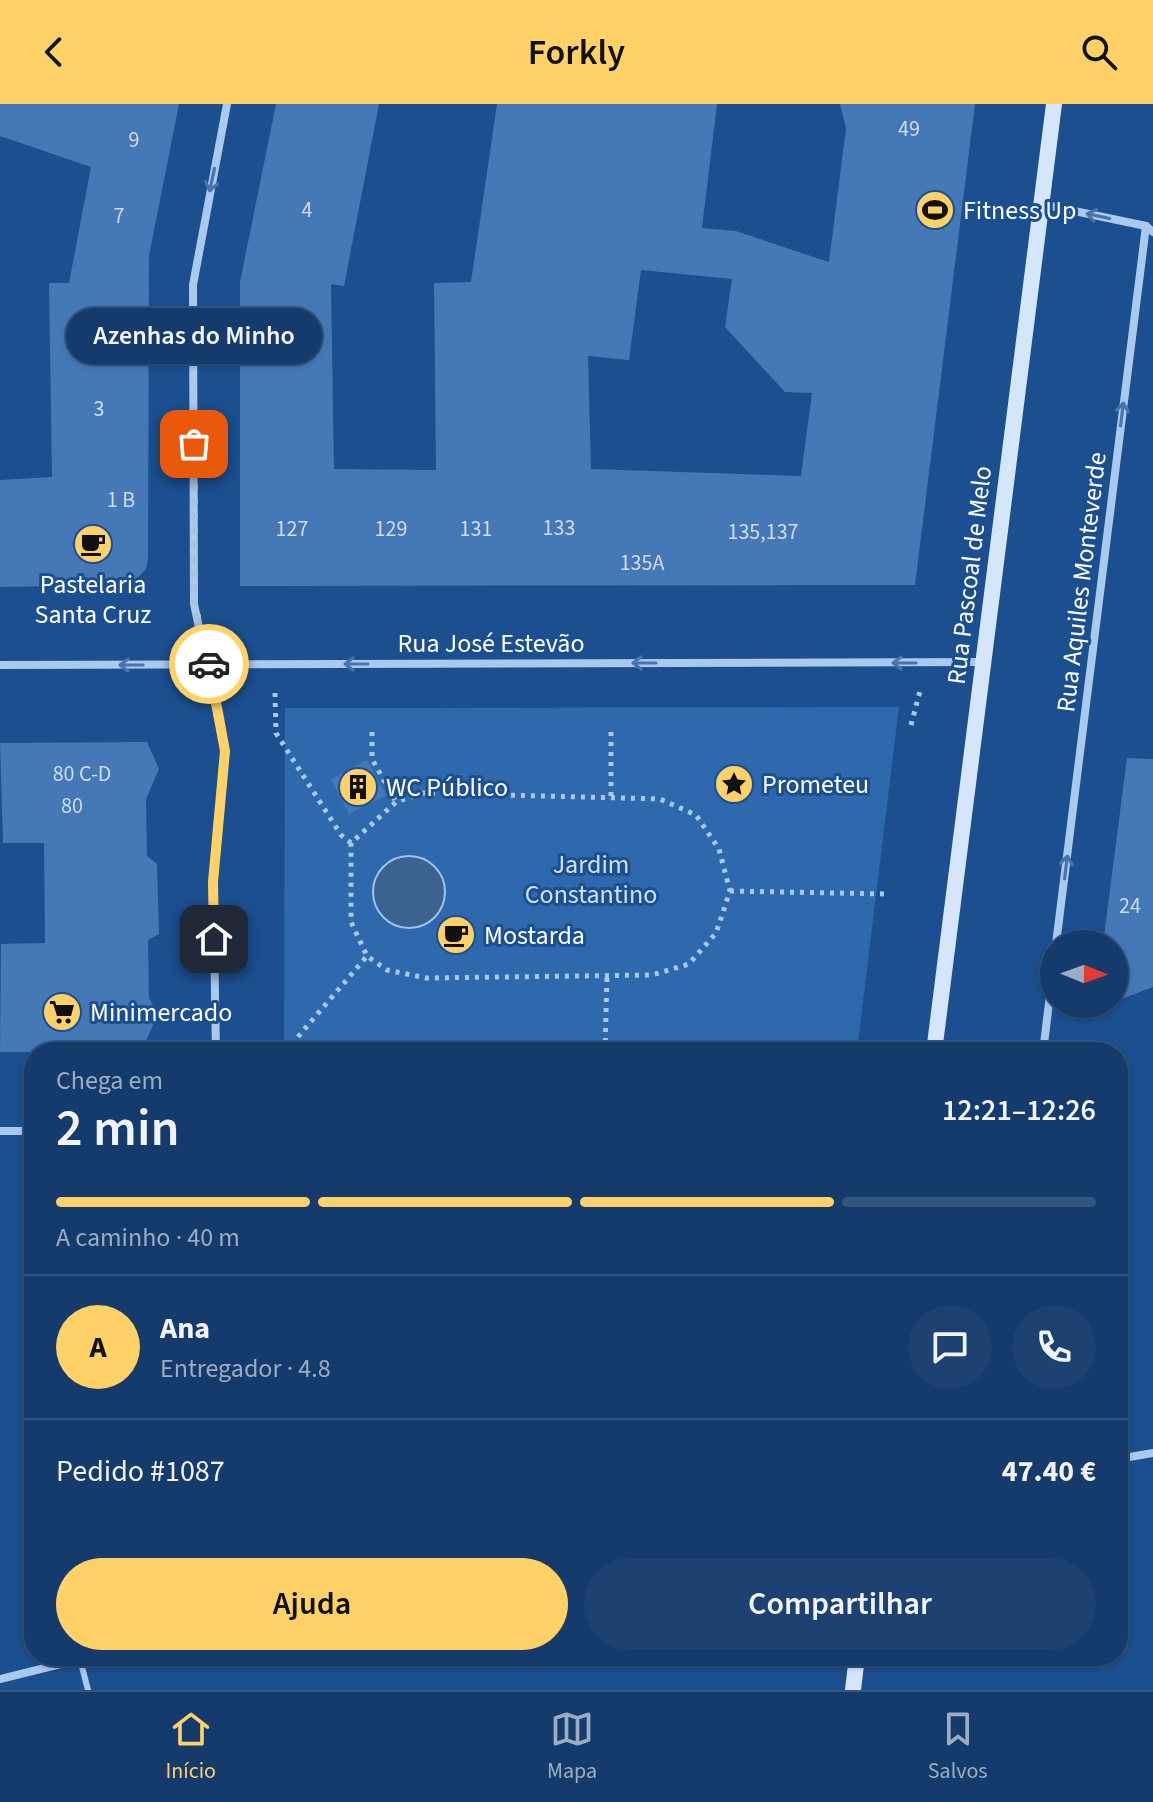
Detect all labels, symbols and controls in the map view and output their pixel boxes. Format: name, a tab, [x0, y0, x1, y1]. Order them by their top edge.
text: Forkly	[528, 27, 625, 78]
icon: back	[32, 30, 76, 74]
icon: search	[1077, 30, 1121, 74]
house number: 49	[898, 113, 920, 145]
house number: 9	[129, 124, 139, 156]
one-way arrow	[204, 167, 219, 193]
sports icon: Fitness Up	[914, 189, 956, 231]
place label: Fitness Up	[963, 192, 1076, 229]
house number: 4	[302, 194, 313, 226]
house number: 7	[114, 200, 125, 232]
one-way arrow	[1086, 208, 1111, 223]
callout: Azenhas do Minho	[66, 308, 322, 364]
text: Azenhas do Minho	[93, 317, 295, 354]
house number: 3	[94, 393, 104, 425]
one-way arrow	[1115, 402, 1130, 427]
pin	[160, 410, 228, 478]
icon: bag	[172, 422, 216, 466]
street label: Rua Aquiles Monteverde	[1047, 450, 1116, 714]
street label: Rua Pascoal de Melo	[938, 464, 1001, 686]
house number: 1 B	[107, 484, 135, 516]
house number: 133	[543, 512, 575, 544]
house number: 127	[276, 513, 308, 545]
house number: 129	[375, 513, 407, 545]
house number: 131	[460, 513, 492, 545]
house number: 135,137	[727, 516, 799, 548]
cafe icon: Pastelaria Santa Cruz	[72, 523, 114, 565]
house number: 135A	[620, 547, 664, 579]
place label: Pastelaria Santa Cruz	[35, 566, 151, 633]
courier	[169, 624, 249, 704]
street label: Rua José Estevão	[397, 625, 585, 662]
icon: car	[187, 642, 231, 686]
one-way arrow	[631, 655, 658, 671]
one-way arrow	[891, 655, 918, 671]
one-way arrow	[343, 656, 370, 672]
one-way arrow	[118, 657, 145, 672]
house number: 80 C-D	[53, 758, 111, 790]
place icon: Prometeu	[713, 763, 755, 805]
building icon: WC Público	[337, 766, 379, 808]
place label: Prometeu	[762, 766, 869, 803]
place label: WC Público	[386, 769, 508, 806]
house number: 80	[61, 790, 83, 822]
park label: Jardim Constantino	[525, 846, 657, 913]
one-way arrow	[1059, 854, 1074, 880]
house number: 24	[1119, 890, 1141, 922]
pin	[180, 905, 248, 973]
cafe icon: Mostarda	[435, 914, 477, 956]
icon: home	[192, 917, 236, 961]
place label: Mostarda	[484, 917, 585, 954]
north arrow	[1040, 930, 1128, 1018]
map controls	[1040, 930, 1128, 1018]
supermarket icon: Minimercado	[41, 991, 83, 1033]
place label: Minimercado	[90, 994, 232, 1031]
text: Chega em	[56, 1062, 163, 1099]
text: 12:21–12:26	[942, 1089, 1096, 1132]
text: 2 min	[56, 1092, 180, 1166]
text: A caminho · 40 m	[56, 1219, 240, 1256]
button: chat	[908, 1305, 992, 1389]
button: phone	[1012, 1305, 1096, 1389]
text: Ana	[160, 1307, 210, 1350]
text: A	[89, 1326, 107, 1369]
text: Entregador · 4.8	[160, 1350, 331, 1387]
text: Pedido #1087	[56, 1450, 225, 1493]
text: 47.40 €	[1002, 1450, 1096, 1493]
button: Ajuda	[56, 1558, 568, 1650]
button: Compartilhar	[584, 1558, 1096, 1650]
tab: Início	[165, 1707, 216, 1787]
tab: Mapa	[547, 1707, 597, 1787]
tab: Salvos	[928, 1707, 988, 1787]

